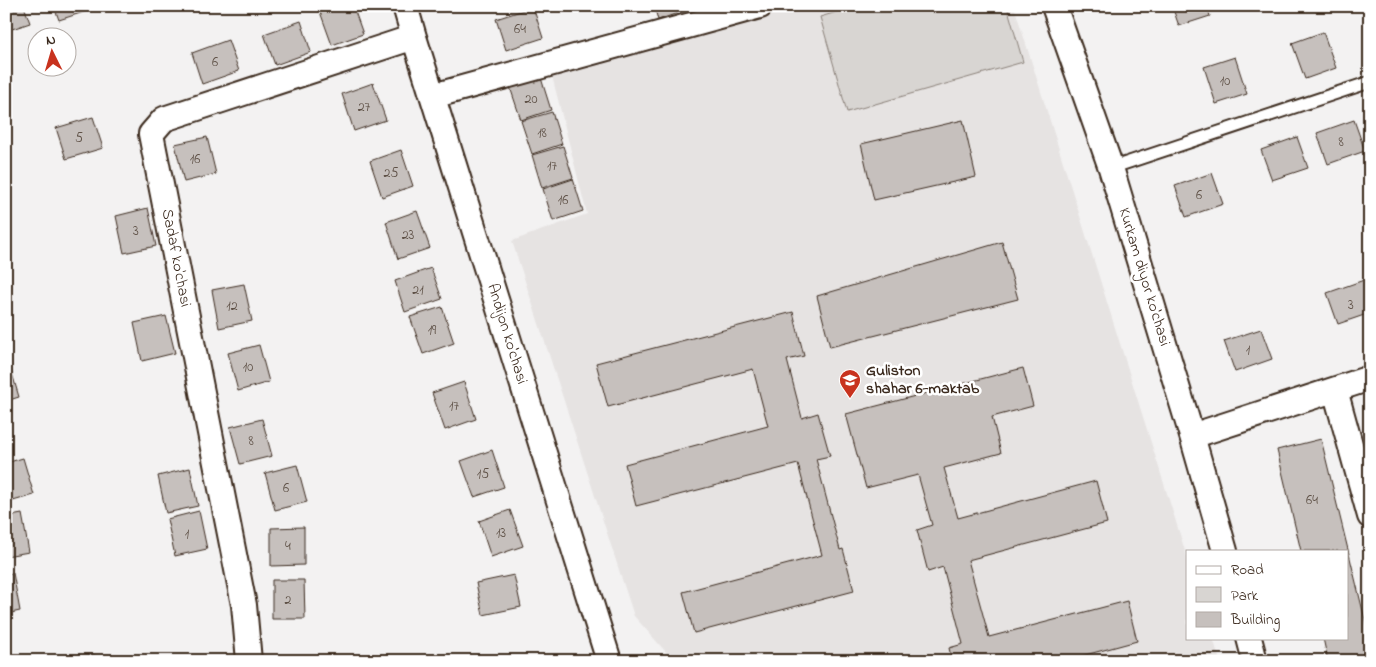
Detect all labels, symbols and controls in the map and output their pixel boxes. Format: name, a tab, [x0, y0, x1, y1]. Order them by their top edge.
house number: 64	[514, 19, 526, 40]
north arrow	[28, 28, 78, 78]
text: N	[45, 30, 57, 51]
house number: 6	[212, 52, 218, 73]
house number: 10	[1220, 71, 1230, 92]
house number: 20	[524, 89, 538, 110]
house number: 27	[358, 97, 371, 118]
house number: 18	[537, 123, 547, 144]
house number: 5	[75, 128, 83, 149]
house number: 8	[1338, 132, 1344, 153]
house number: 16	[190, 149, 200, 170]
house number: 17	[547, 156, 557, 177]
house number: 25	[384, 163, 398, 184]
house number: 6	[1196, 185, 1202, 206]
house number: 16	[558, 190, 568, 211]
street label: Kurkam diyor ko'chasi	[1112, 205, 1177, 349]
street label: Sadaf ko'chasi	[155, 207, 197, 309]
house number: 3	[133, 221, 139, 242]
house number: 23	[402, 225, 415, 246]
house number: 21	[412, 280, 424, 301]
street label: Andijon ko'chasi	[480, 281, 534, 388]
house number: 3	[1348, 295, 1354, 316]
house number: 12	[226, 296, 238, 317]
house number: 19	[428, 320, 437, 341]
house number: 1	[1246, 340, 1251, 361]
house number: 10	[243, 357, 253, 378]
place label: Guliston shahar 6-maktab	[866, 359, 980, 401]
school or university icon: Guliston shahar 6-maktab	[838, 368, 862, 399]
house number: 17	[449, 396, 459, 417]
house number: 8	[248, 431, 254, 452]
house number: 15	[477, 464, 489, 485]
house number: 6	[283, 478, 289, 499]
house number: 64	[1306, 490, 1318, 511]
house number: 13	[496, 523, 506, 544]
house number: 1	[185, 524, 190, 545]
house number: 4	[285, 536, 291, 557]
legend	[1186, 550, 1348, 640]
text: Road	[1231, 559, 1264, 581]
text: Park	[1231, 585, 1259, 607]
house number: 2	[285, 590, 292, 611]
text: Building	[1230, 609, 1280, 632]

